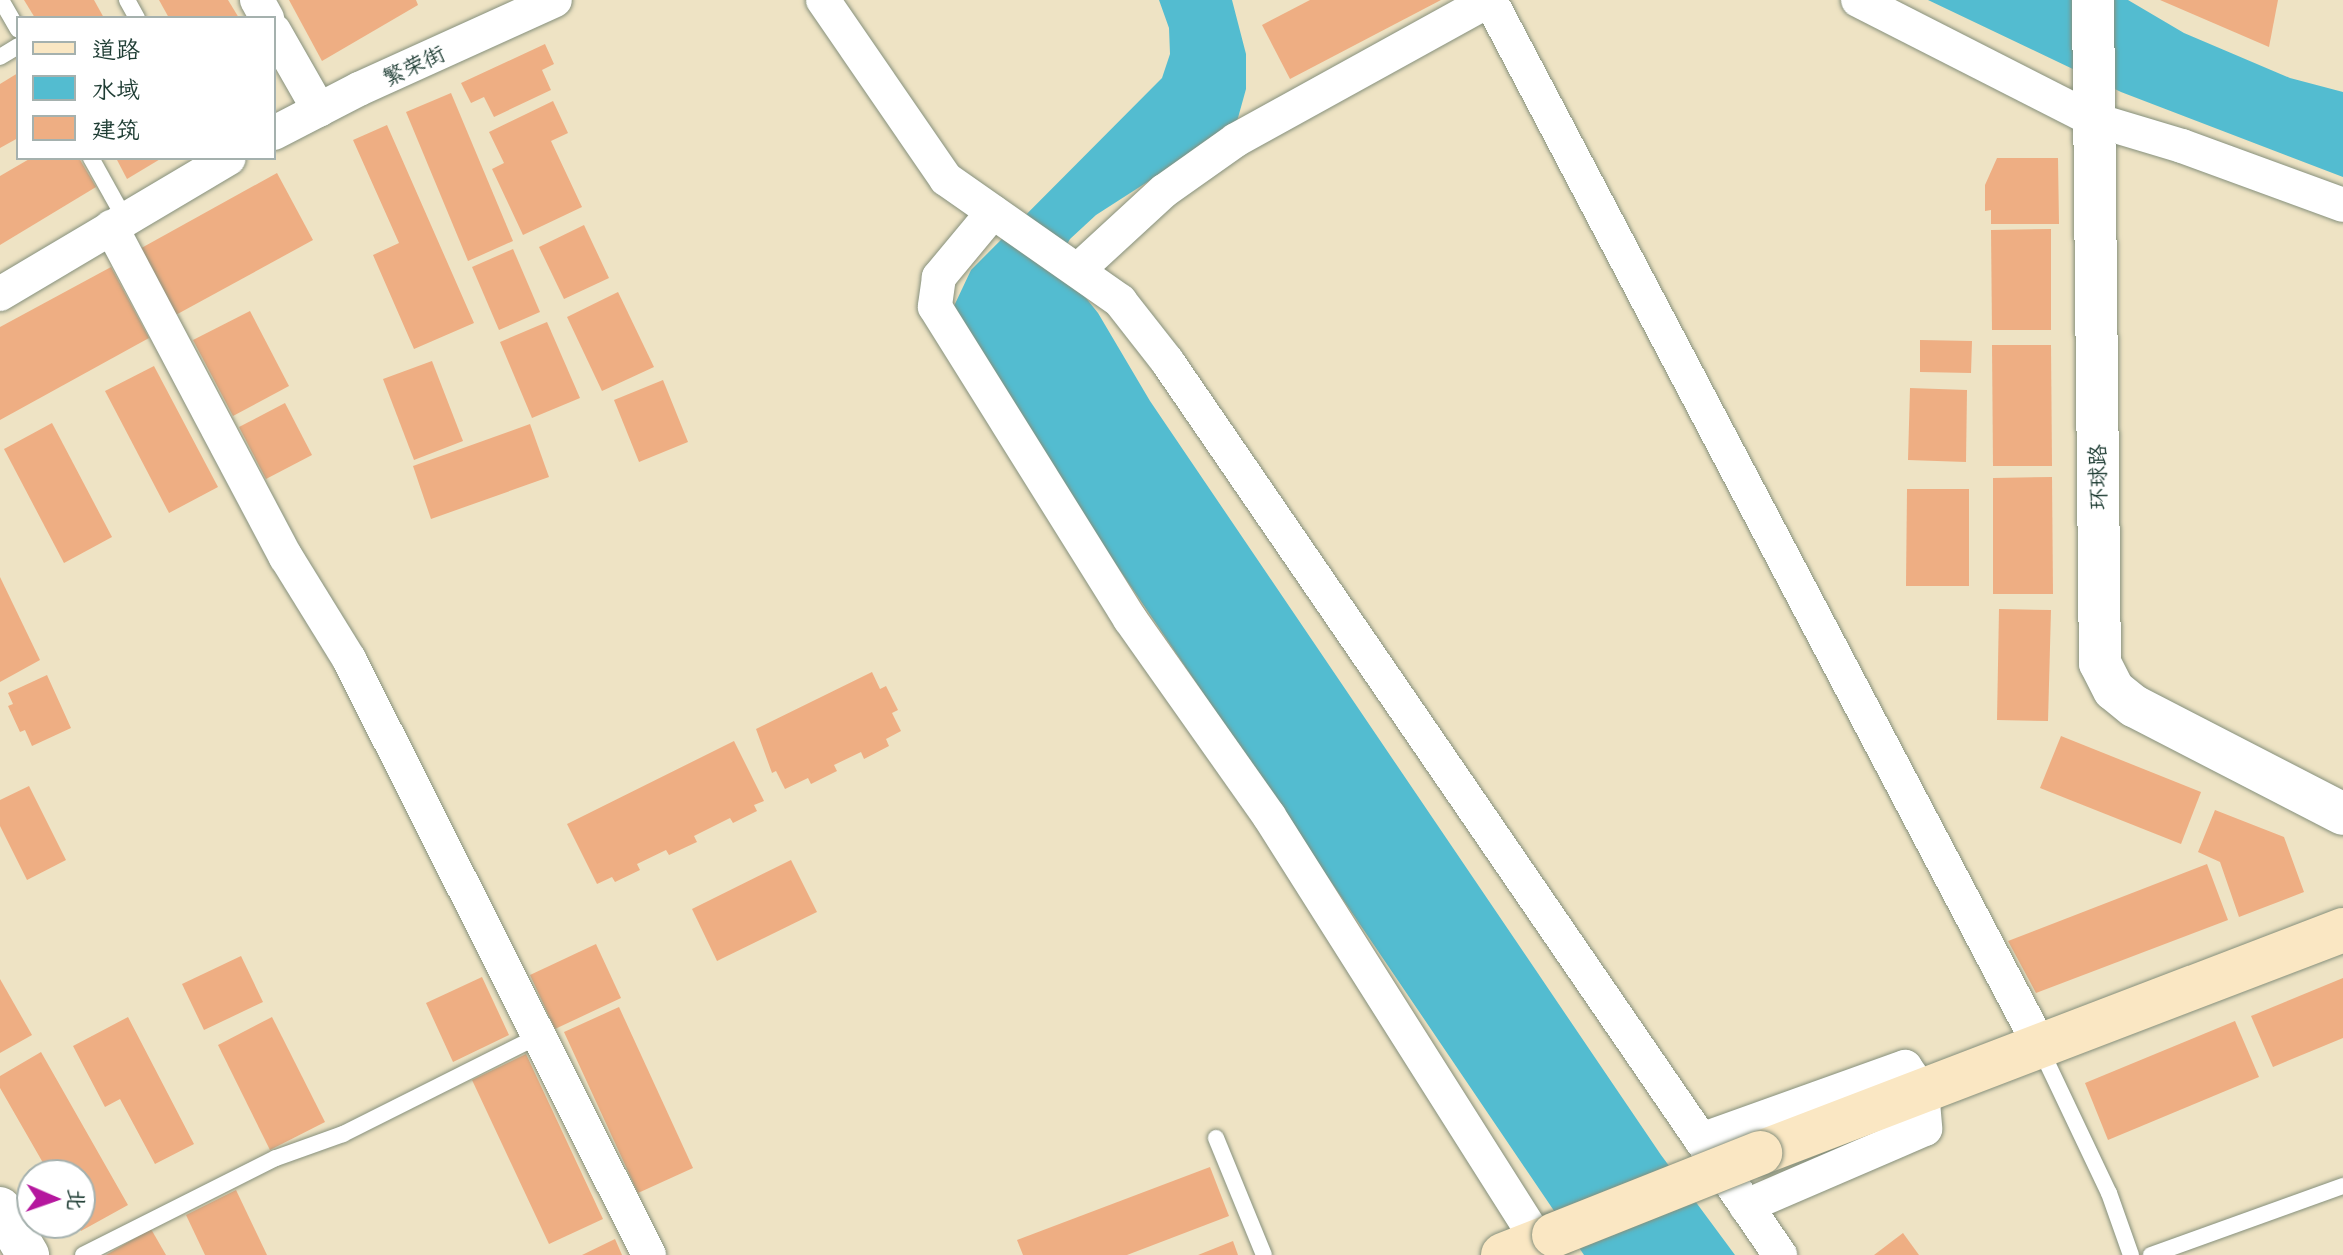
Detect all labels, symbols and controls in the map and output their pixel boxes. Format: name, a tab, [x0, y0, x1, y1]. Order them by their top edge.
legend	[16, 16, 276, 160]
text: 道路	[92, 30, 140, 66]
street label: 繁荣街	[378, 38, 448, 90]
text: 水域	[92, 70, 140, 106]
text: 建筑	[92, 110, 140, 146]
street label: 环球路	[2082, 444, 2110, 510]
north arrow	[16, 1159, 96, 1239]
text: 北	[62, 1188, 95, 1211]

